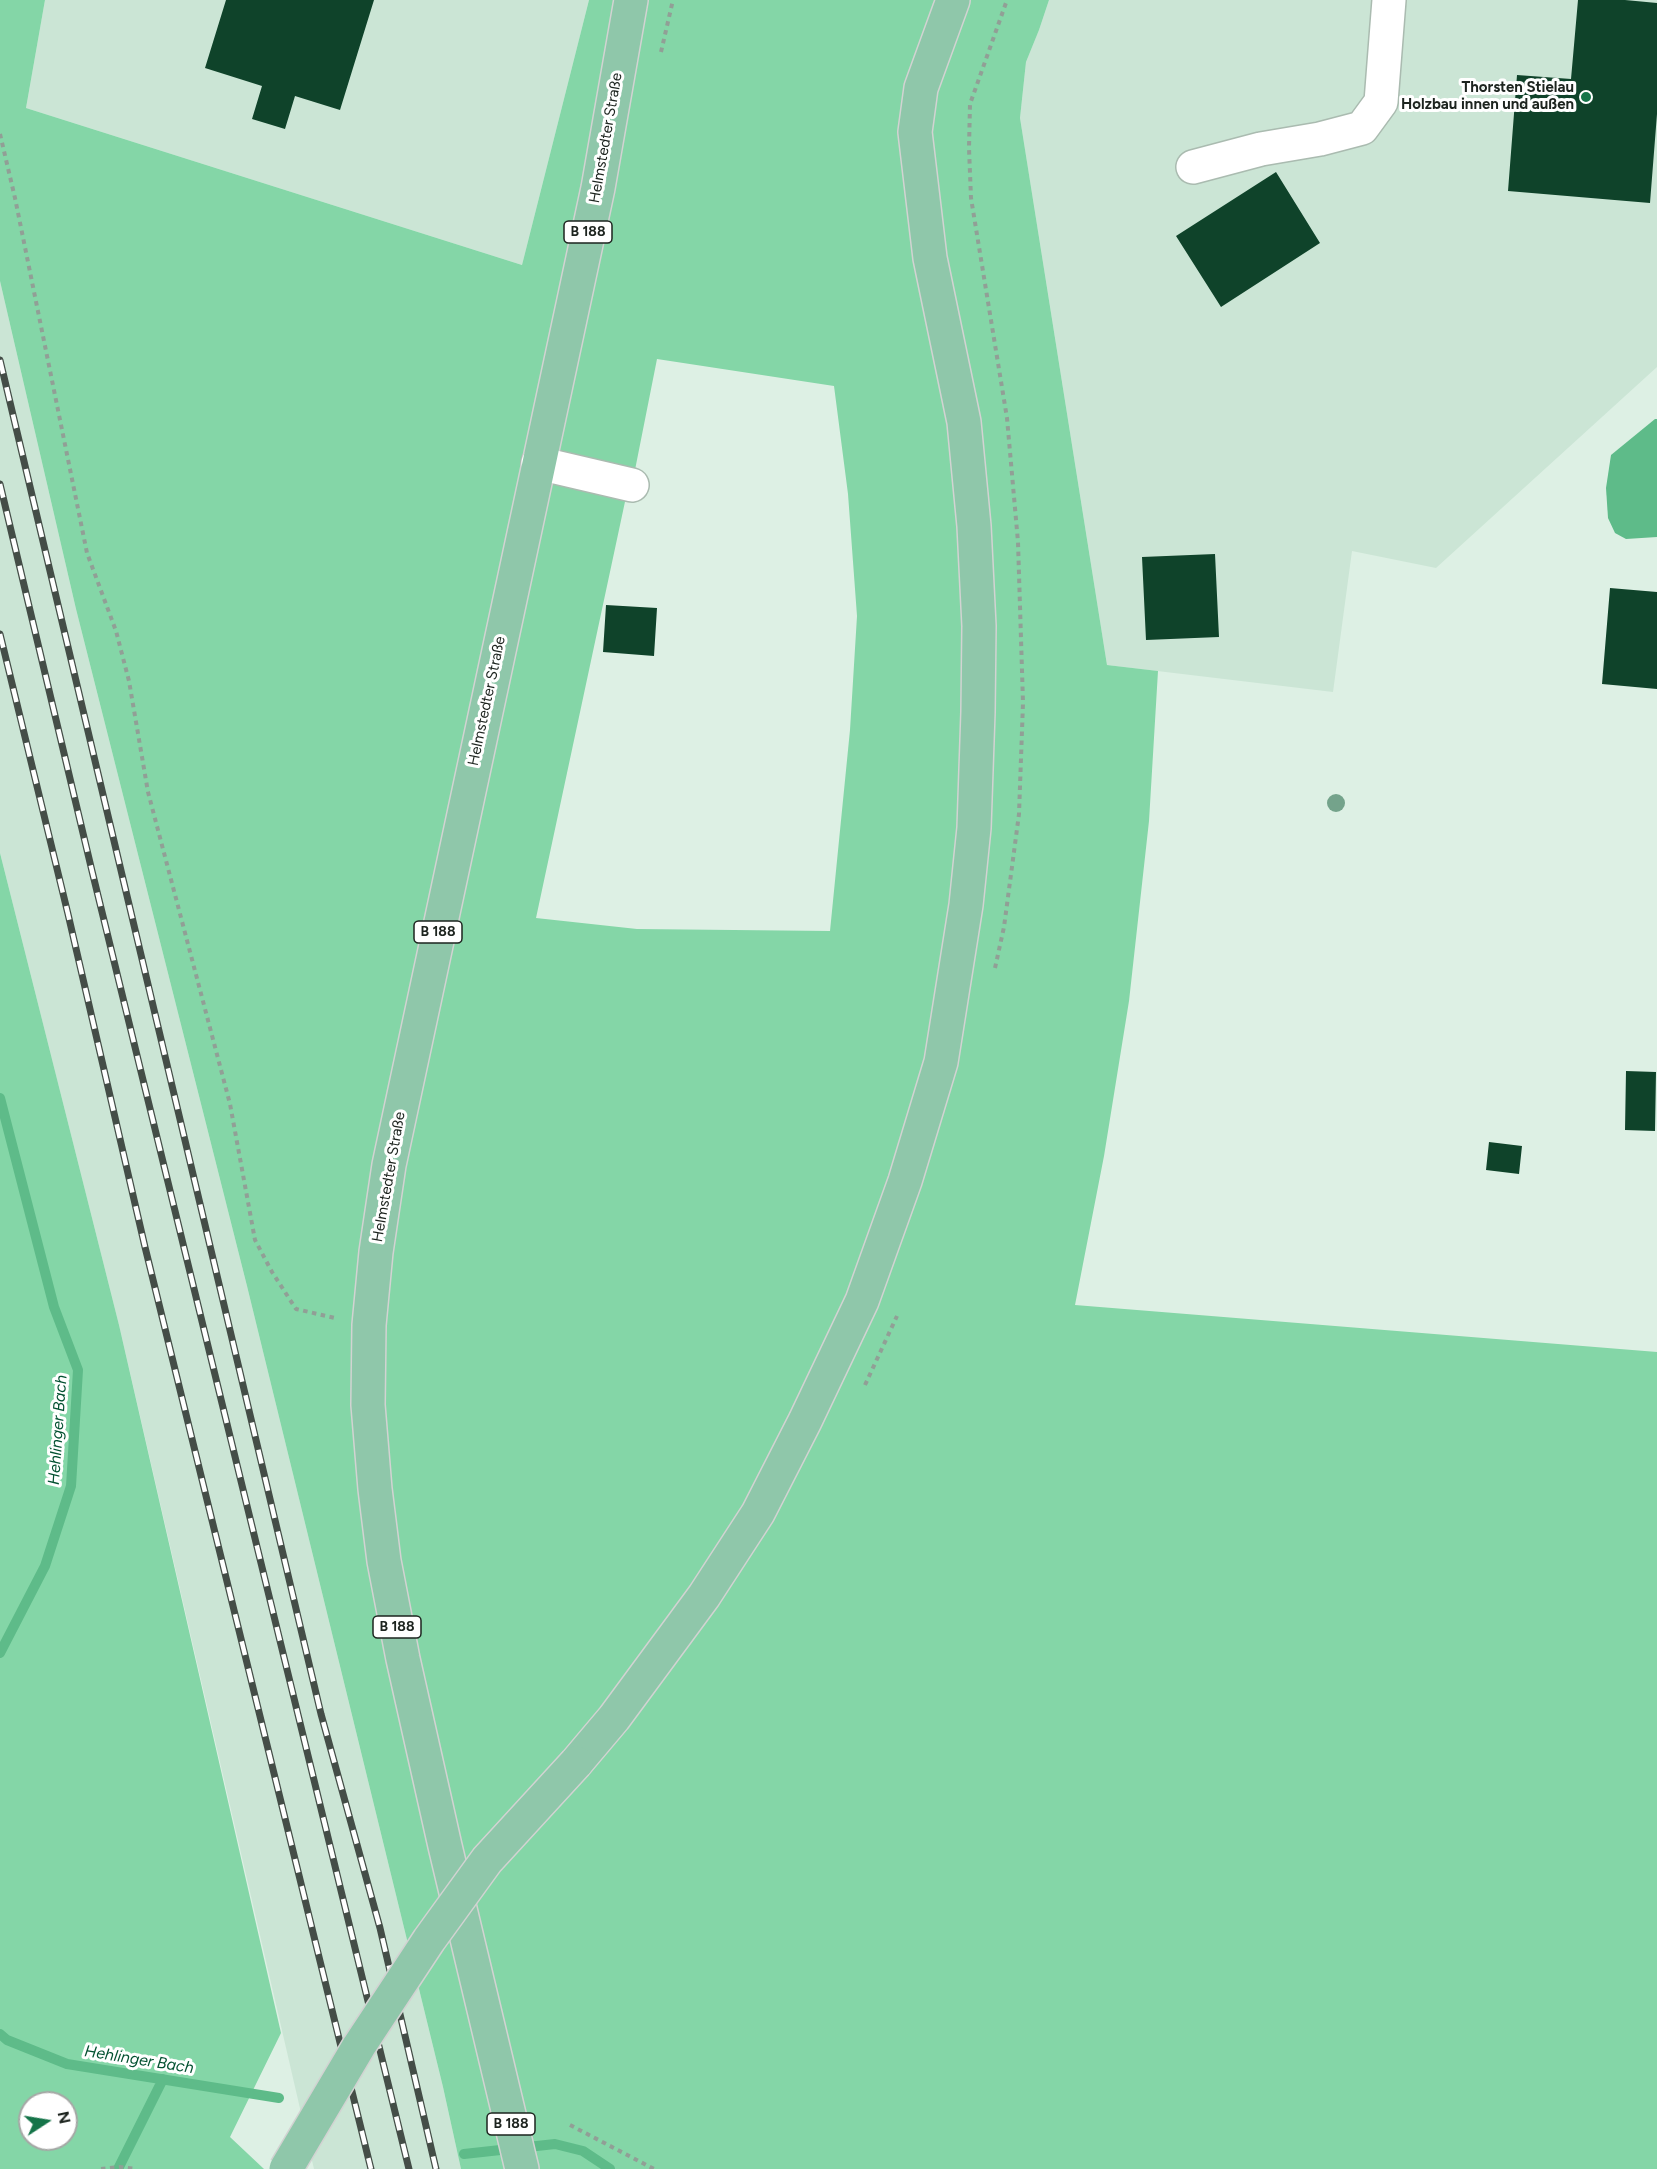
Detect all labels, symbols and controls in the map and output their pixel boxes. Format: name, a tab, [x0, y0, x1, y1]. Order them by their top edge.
street label: Helmstedter Straße	[586, 71, 626, 205]
place label: Thorsten Stielau Holzbau innen und außen	[1401, 79, 1574, 114]
marker: Thorsten Stielau Holzbau innen und außen	[1579, 90, 1593, 104]
road number: B 188	[564, 221, 612, 243]
street label: Helmstedter Straße	[464, 635, 510, 767]
road number: B 188	[414, 921, 462, 943]
street label: Helmstedter Straße	[369, 1110, 409, 1244]
water label: Hehlinger Bach	[45, 1374, 71, 1486]
road number: B 188	[373, 1616, 421, 1638]
water label: Hehlinger Bach	[83, 2042, 195, 2078]
north arrow	[18, 2091, 78, 2151]
text: N	[54, 2110, 75, 2126]
road number: B 188	[487, 2113, 535, 2135]

